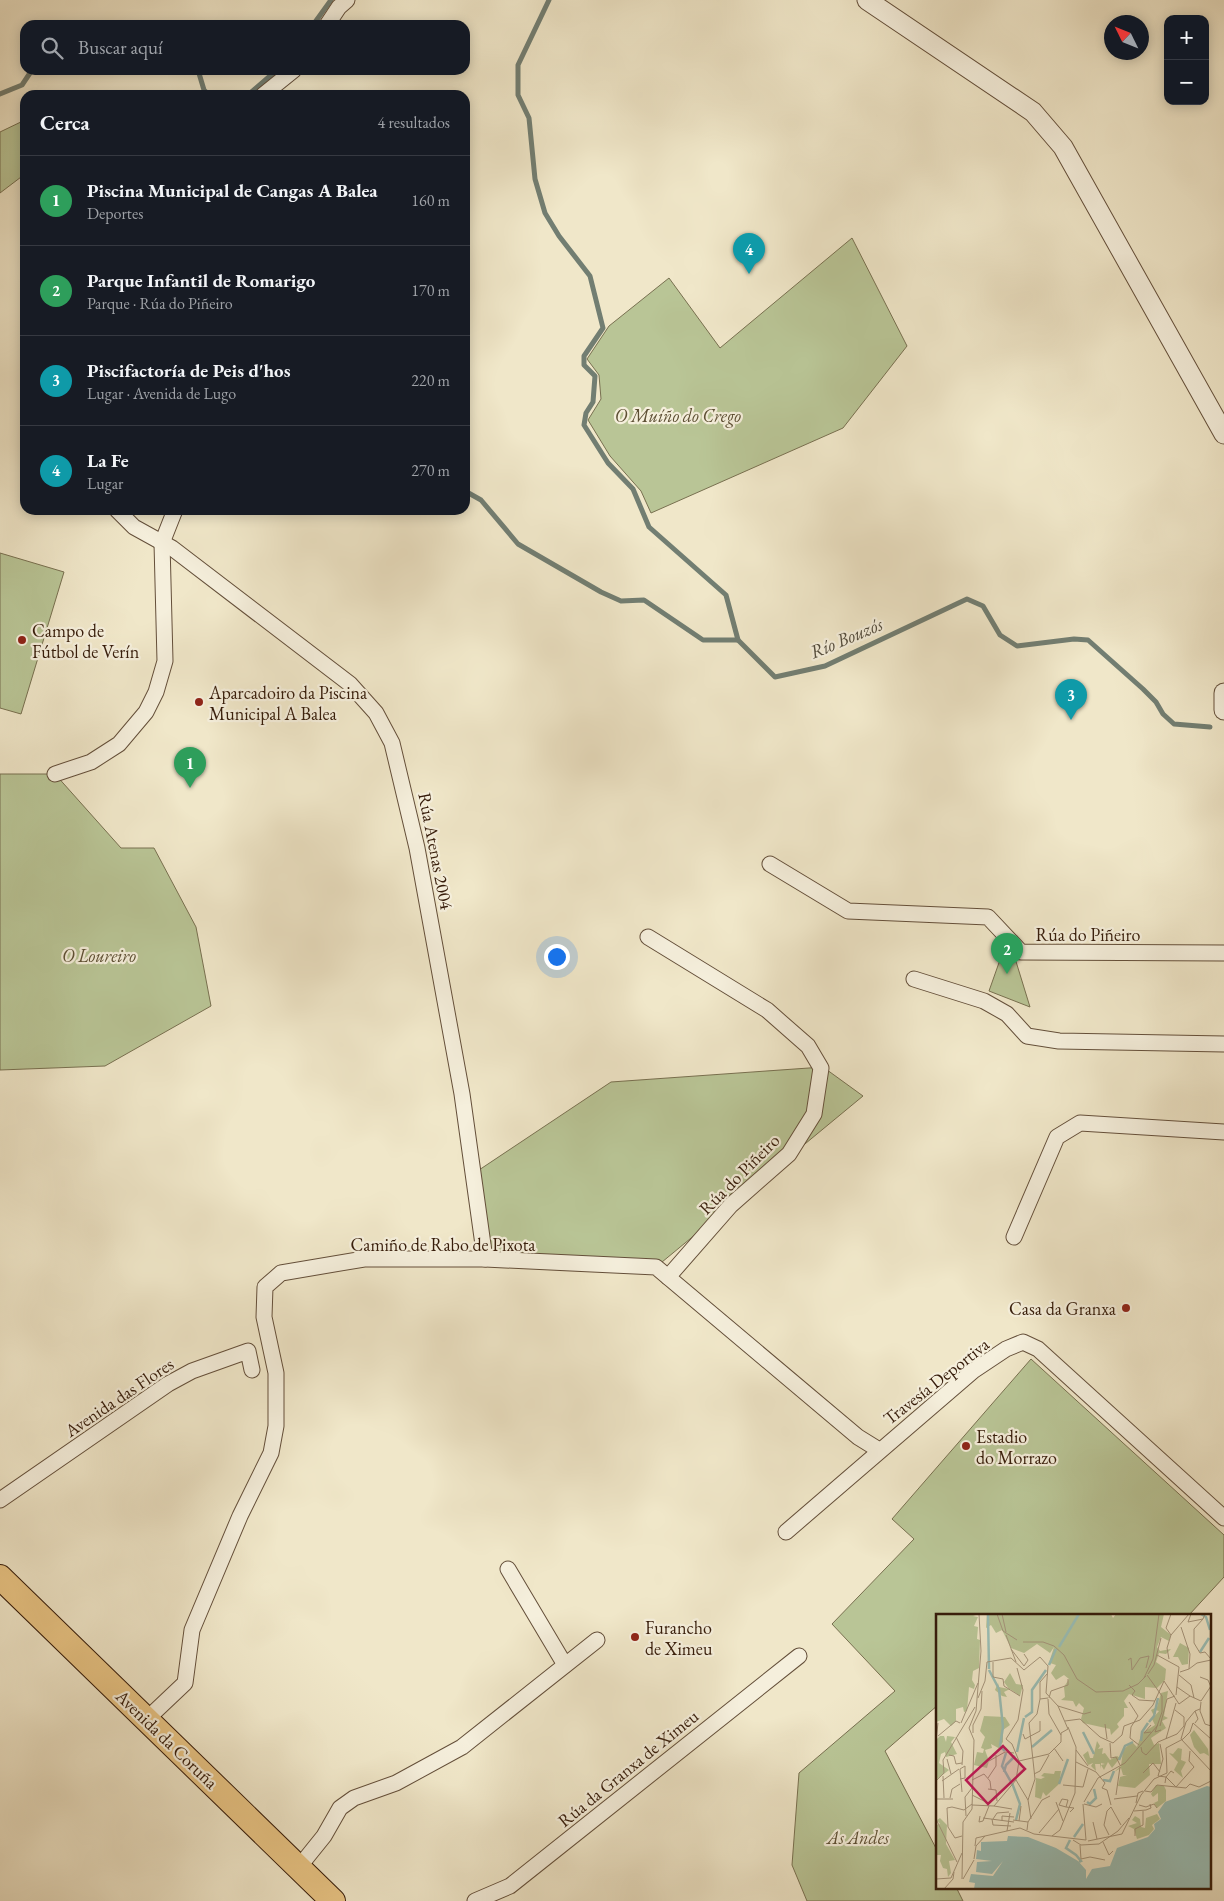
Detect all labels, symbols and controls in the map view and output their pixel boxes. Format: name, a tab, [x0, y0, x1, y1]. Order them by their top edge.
north arrow	[1104, 15, 1149, 60]
map controls	[1164, 15, 1209, 105]
button: +	[1164, 15, 1209, 60]
search box	[20, 20, 470, 75]
icon: search	[38, 34, 66, 62]
text: Buscar aquí	[78, 35, 163, 60]
button: −	[1164, 60, 1209, 105]
text: Cerca	[40, 109, 90, 136]
text: 4 resultados	[378, 112, 450, 133]
text: Piscina Municipal de Cangas A Balea	[87, 178, 378, 203]
text: 1	[52, 190, 60, 211]
text: 160 m	[411, 190, 450, 211]
text: Deportes	[87, 203, 143, 224]
pin: 4	[733, 233, 765, 274]
text: Parque Infantil de Romarigo	[87, 268, 315, 293]
text: 2	[52, 280, 60, 301]
text: 170 m	[411, 280, 450, 301]
text: Parque · Rúa do Piñeiro	[87, 293, 233, 314]
text: Piscifactoría de Peis d'hos	[87, 358, 291, 383]
text: 3	[52, 370, 60, 391]
text: 220 m	[411, 370, 450, 391]
text: Lugar · Avenida de Lugo	[87, 383, 236, 404]
park label: O Muíño do Crego	[615, 404, 741, 428]
text: La Fe	[87, 448, 129, 473]
text: 4	[52, 460, 60, 481]
text: 270 m	[411, 460, 450, 481]
text: Lugar	[87, 473, 123, 494]
water label: Río Bouzós	[806, 611, 887, 665]
place label: Campo de Fútbol de Verín	[32, 619, 140, 663]
marker: Campo de Fútbol de Verín	[16, 634, 28, 646]
pin: 3	[1055, 679, 1087, 720]
place label: Aparcadoiro da Piscina Municipal A Balea	[208, 681, 368, 725]
marker: Aparcadoiro da Piscina Municipal A Balea	[193, 696, 205, 708]
pin: 1	[174, 747, 206, 788]
street label: Rúa Atenas 2004	[413, 790, 459, 912]
street label: Rúa do Piñeiro	[1036, 923, 1141, 946]
pin: 2	[991, 933, 1023, 974]
park label: O Loureiro	[62, 944, 136, 967]
your location	[544, 944, 570, 970]
street label: Rúa do Piñeiro	[694, 1129, 784, 1219]
street label: Camiño de Rabo de Pixota	[350, 1233, 536, 1256]
place label: Casa da Granxa	[1009, 1297, 1117, 1320]
marker: Casa da Granxa	[1120, 1302, 1132, 1314]
street label: Travesía Deportiva	[878, 1332, 994, 1430]
street label: Avenida das Flores	[59, 1352, 178, 1442]
place label: Estadio do Morrazo	[976, 1425, 1057, 1469]
marker: Estadio do Morrazo	[960, 1440, 972, 1452]
inset map	[936, 1614, 1212, 1888]
place label: Furancho de Ximeu	[645, 1616, 713, 1660]
marker: Furancho de Ximeu	[629, 1631, 641, 1643]
street label: Avenida da Coruña	[110, 1684, 223, 1794]
street label: Rúa da Granxa de Ximeu	[553, 1704, 703, 1832]
park label: As Andes	[825, 1826, 890, 1849]

